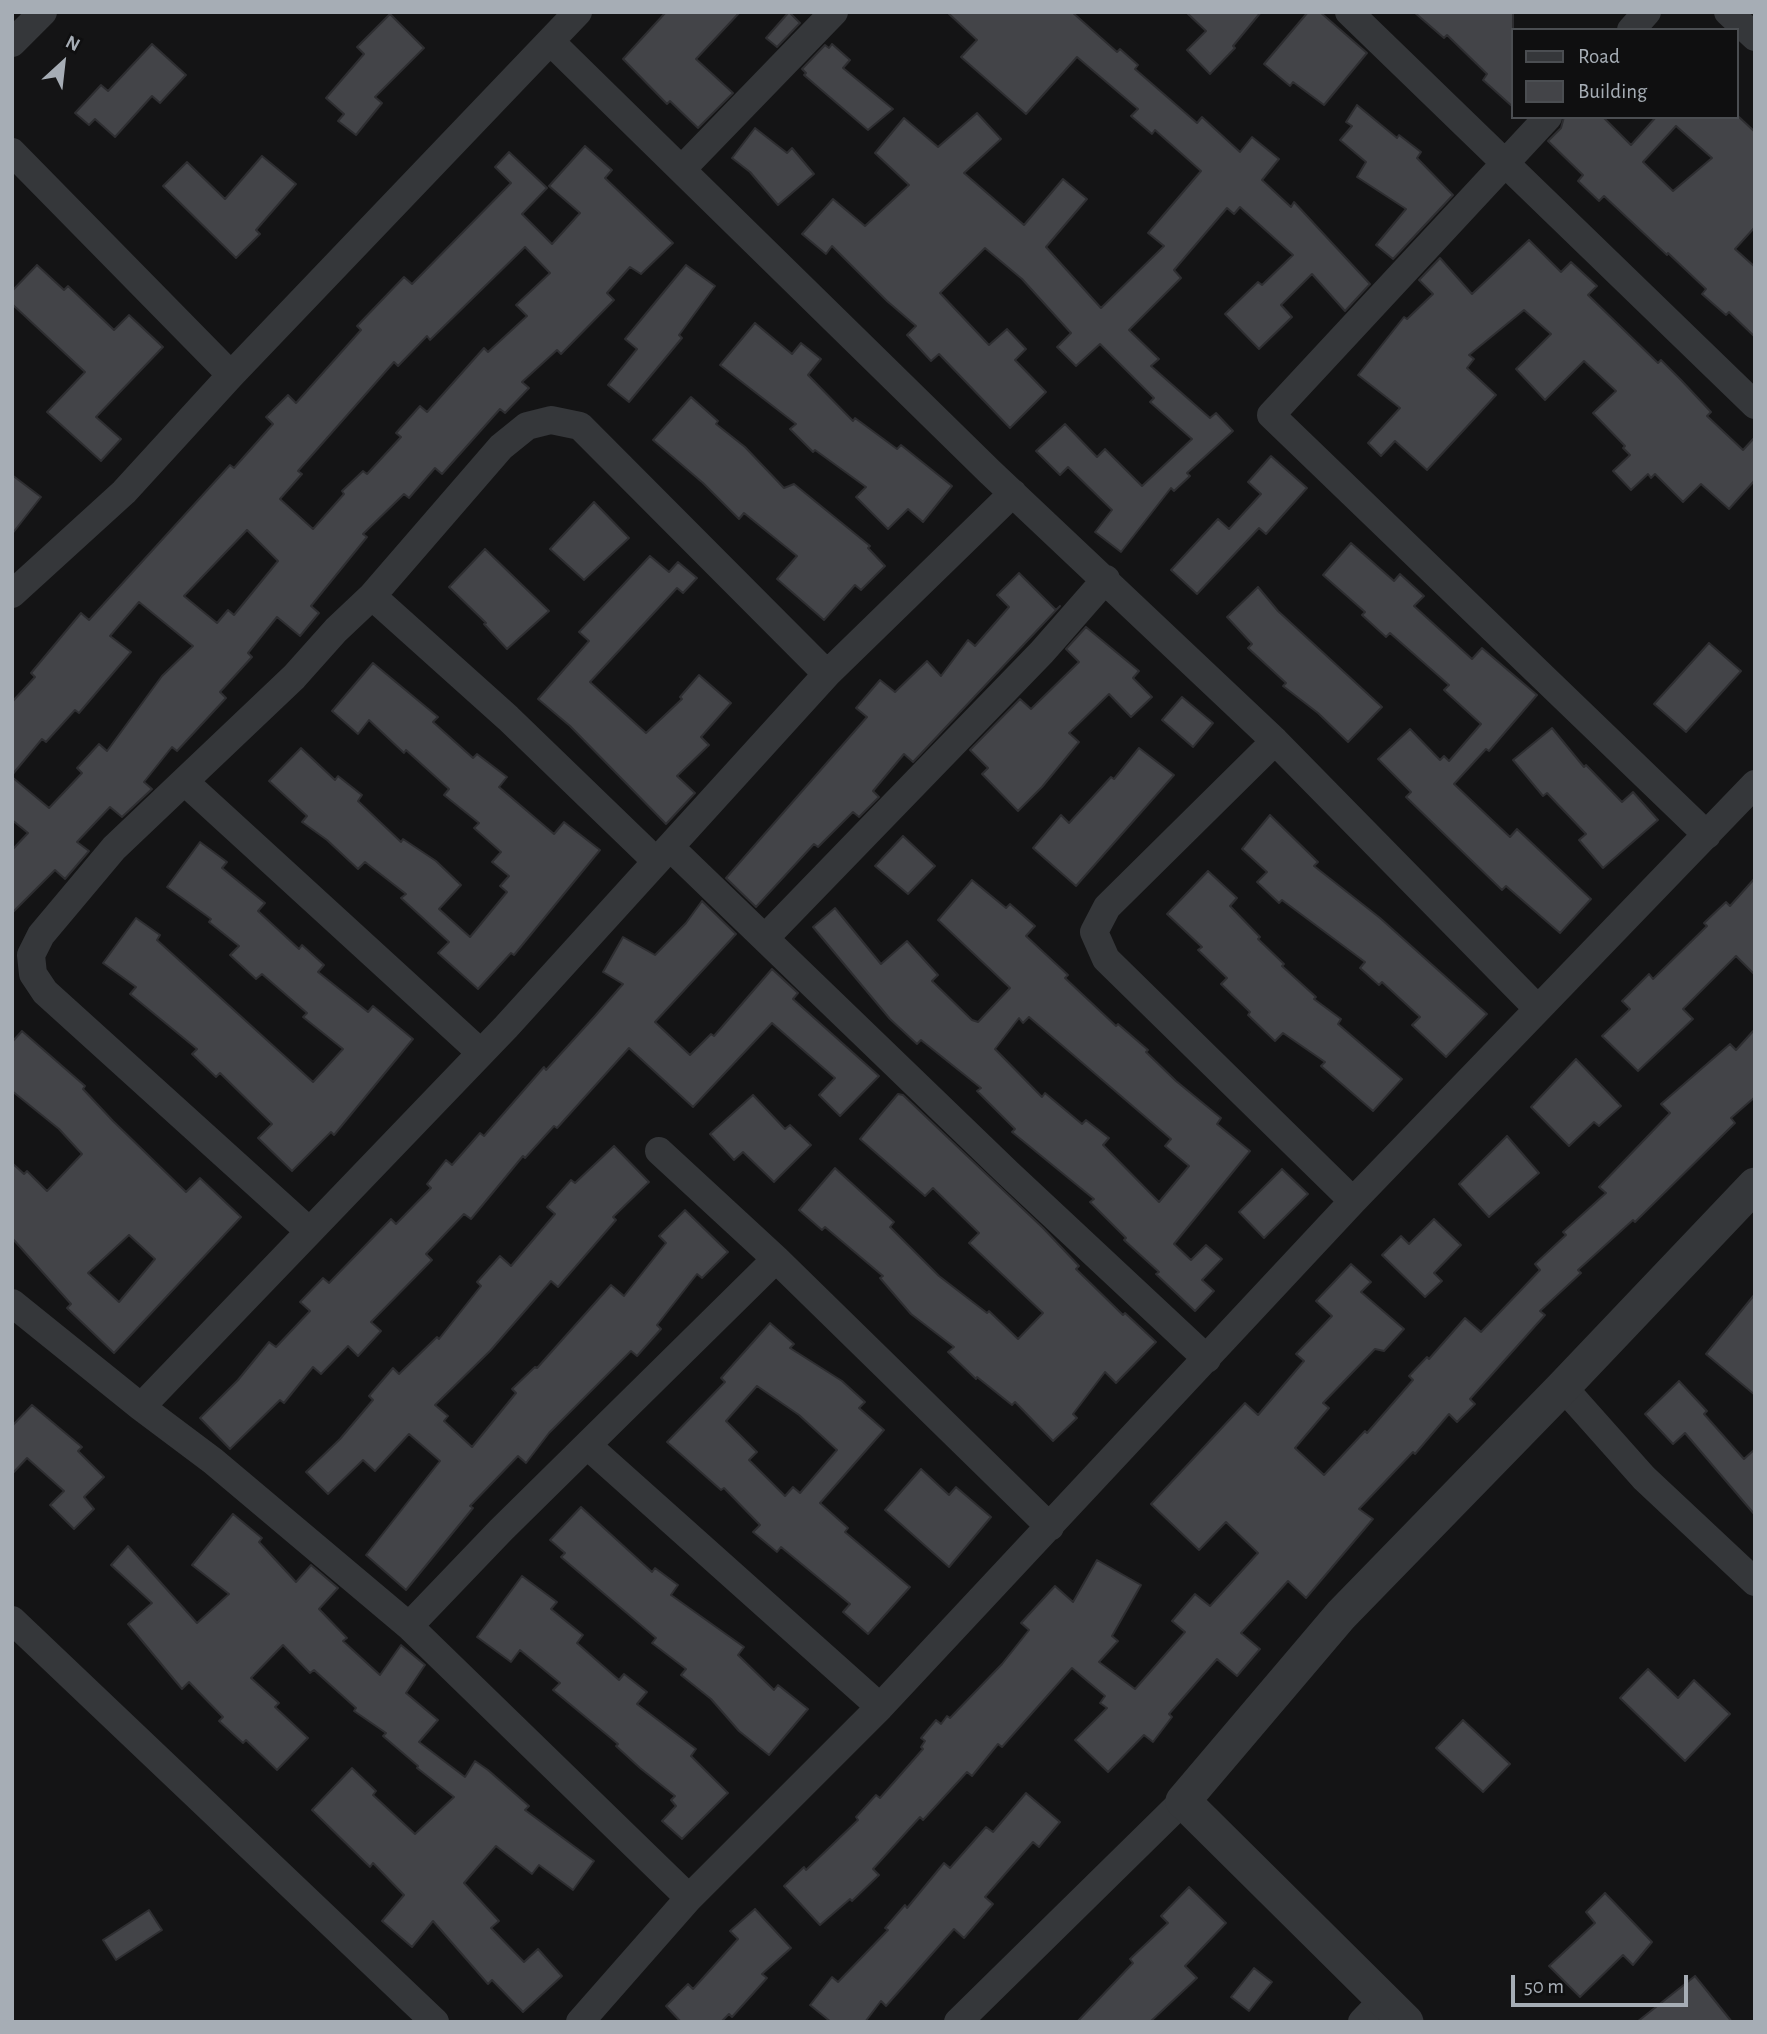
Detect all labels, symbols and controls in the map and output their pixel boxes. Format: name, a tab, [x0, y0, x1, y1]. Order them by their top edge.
north arrow	[28, 28, 98, 98]
legend	[1512, 28, 1739, 119]
text: N	[63, 32, 83, 55]
text: Road	[1578, 46, 1620, 67]
text: Building	[1578, 81, 1647, 102]
scale bar	[1515, 1960, 1692, 2004]
text: 50 m	[1524, 1976, 1564, 1997]

